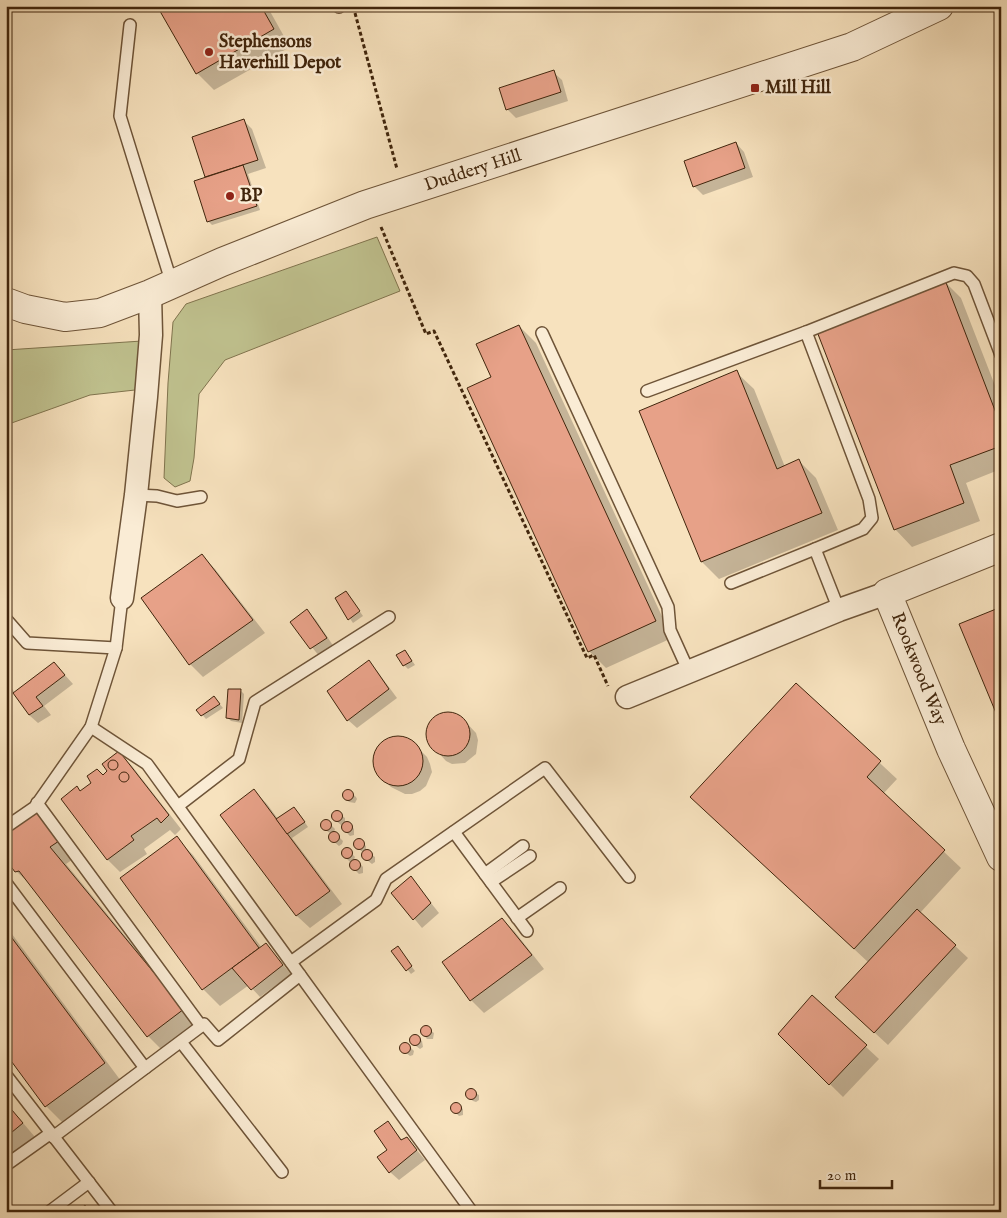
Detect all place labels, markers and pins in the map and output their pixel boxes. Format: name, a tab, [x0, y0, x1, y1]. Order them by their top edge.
place label: Stephensons Haverhill Depot	[219, 31, 342, 75]
marker: Stephensons Haverhill Depot	[203, 46, 215, 58]
place label: Mill Hill	[765, 77, 832, 100]
marker: Mill Hill	[749, 82, 761, 94]
place label: BP	[240, 185, 263, 208]
marker: BP	[224, 190, 236, 202]

